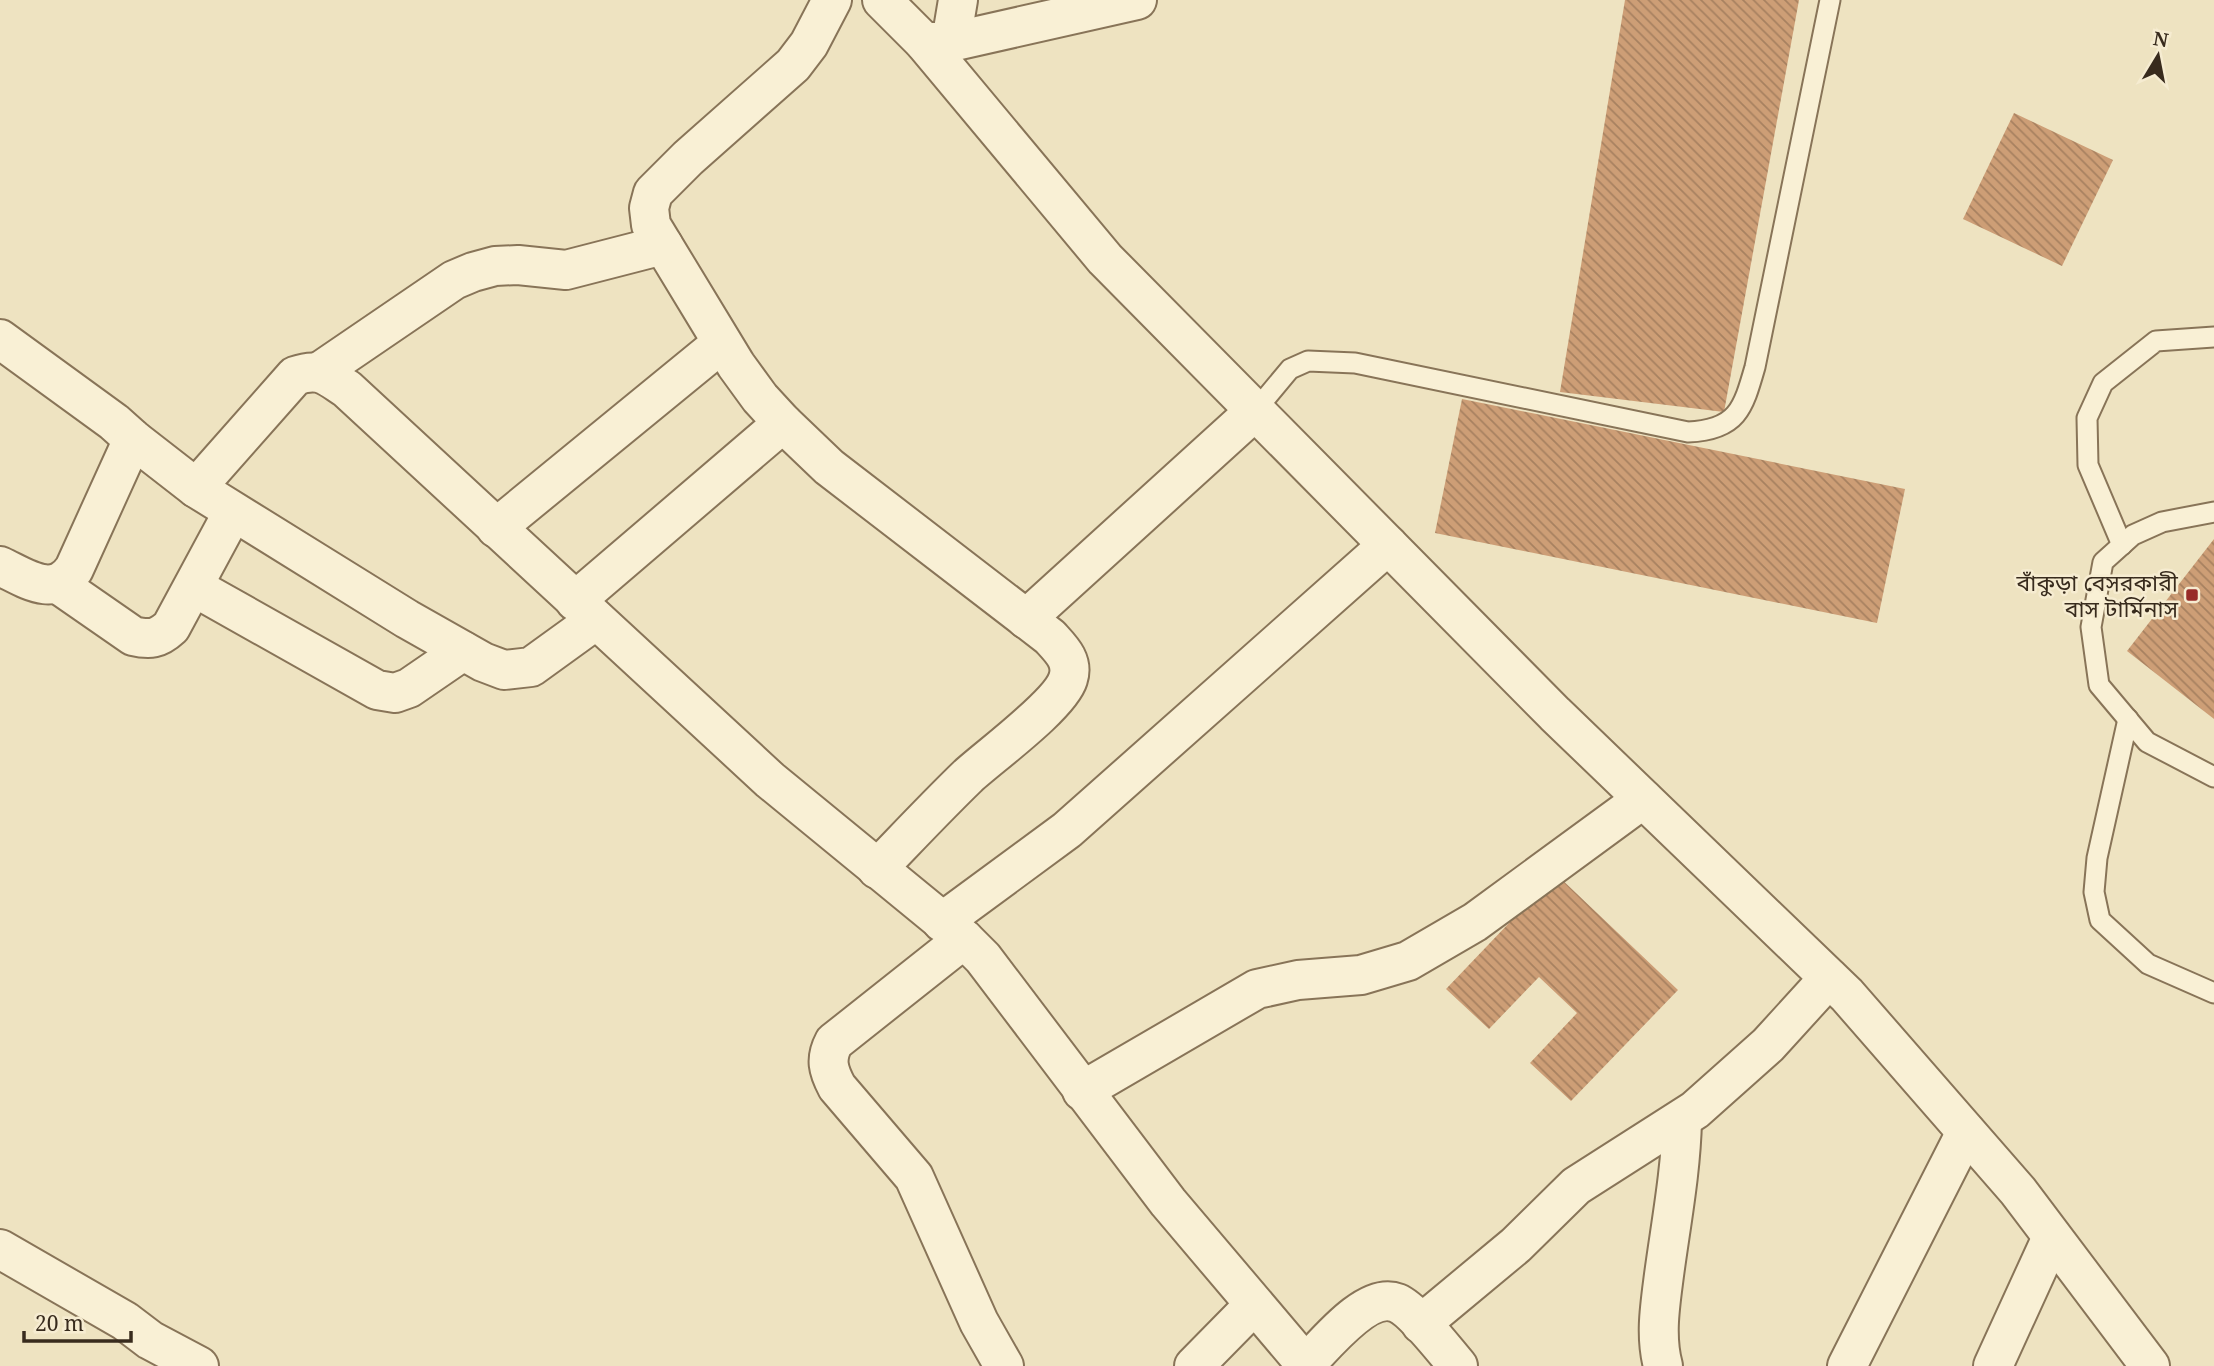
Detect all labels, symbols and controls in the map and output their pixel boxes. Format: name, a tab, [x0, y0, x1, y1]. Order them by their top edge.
north arrow	[2123, 21, 2193, 91]
text: N	[2151, 25, 2171, 53]
place label: বাঁকুড়া বেসরকারী বাস টার্মিনাস	[2016, 566, 2179, 624]
marker: বাঁকুড়া বেসরকারী বাস টার্মিনাস	[2184, 587, 2200, 603]
scale bar	[24, 1300, 131, 1344]
text: 20 m	[35, 1309, 84, 1337]

